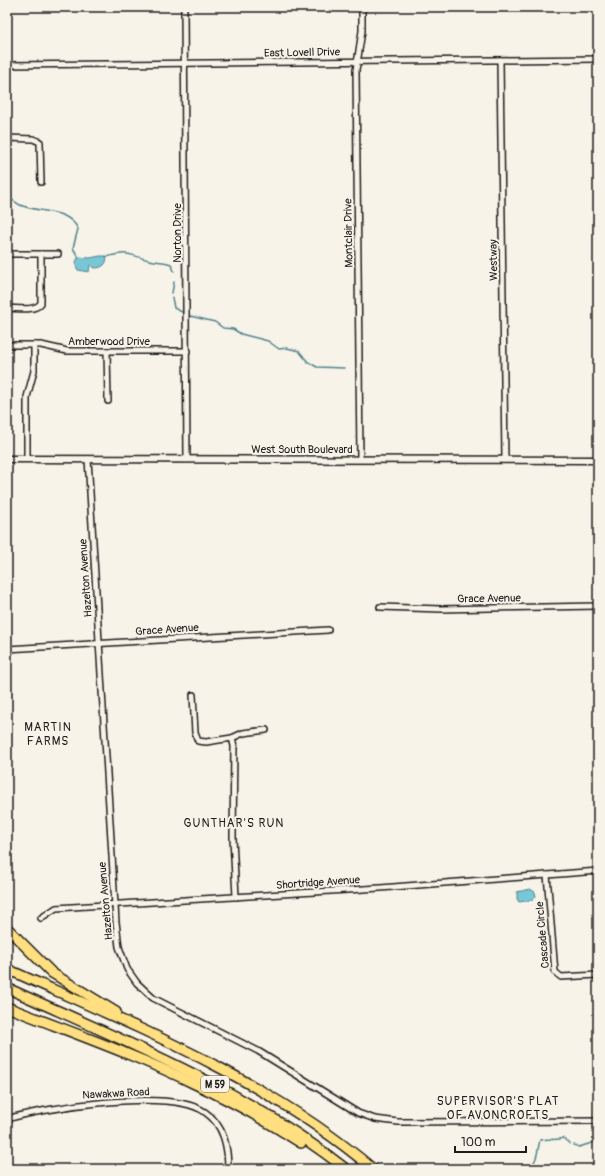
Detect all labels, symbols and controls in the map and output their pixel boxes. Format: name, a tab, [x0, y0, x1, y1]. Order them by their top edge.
street label: East Lovell Drive	[264, 45, 341, 60]
street label: Montclair Drive	[341, 198, 356, 268]
street label: Norton Drive	[171, 203, 184, 263]
street label: Westway	[487, 239, 500, 281]
street label: Amberwood Drive	[68, 335, 151, 348]
street label: West South Boulevard	[251, 443, 353, 456]
street label: Hazelton Avenue	[76, 538, 95, 618]
street label: Grace Avenue	[457, 591, 521, 606]
street label: Grace Avenue	[135, 621, 200, 638]
district label: MARTIN FARMS	[24, 720, 72, 749]
district label: GUNTHAR'S RUN	[184, 816, 285, 831]
street label: Hazelton Avenue	[96, 861, 115, 941]
street label: Shortridge Avenue	[276, 873, 361, 892]
street label: Cascade Circle	[533, 900, 552, 969]
road number: M 59	[201, 1076, 229, 1092]
street label: Nawakwa Road	[82, 1085, 150, 1102]
district label: SUPERVISOR'S PLAT OF AVONCROFTS	[437, 1094, 559, 1123]
scale bar	[455, 1128, 526, 1154]
text: 100 m	[461, 1135, 496, 1150]

